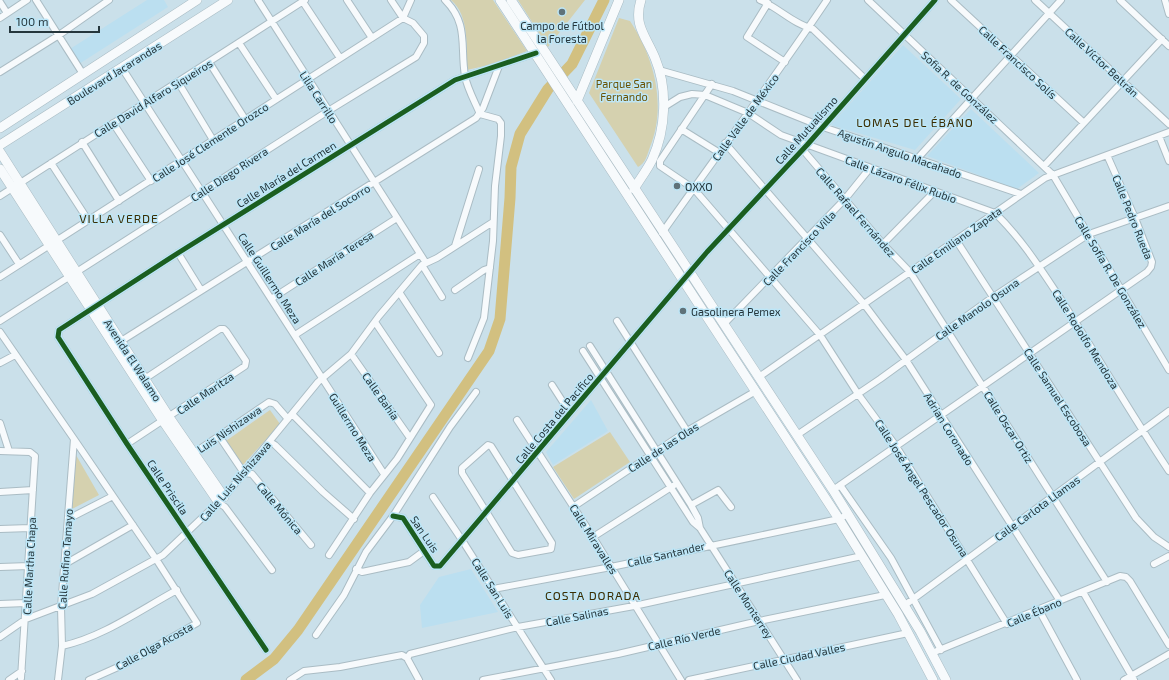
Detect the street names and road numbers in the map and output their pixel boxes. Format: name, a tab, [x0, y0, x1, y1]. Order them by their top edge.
street label: Calle Francisco Solís	[976, 23, 1060, 102]
street label: Calle Víctor Beltrán	[1063, 25, 1141, 99]
street label: Boulevard Jacarandas	[64, 38, 164, 107]
street label: Sofia R. de González	[919, 48, 1001, 126]
street label: Calle David Alfaro Siqueiros	[91, 56, 215, 140]
street label: Lilia Carrillo	[297, 69, 341, 125]
street label: Calle Valle de México	[709, 71, 781, 163]
street label: Calle Mutualismo	[772, 93, 840, 167]
street label: Calle José Clemente Orozco	[149, 100, 271, 184]
street label: Agustín Angulo Macahado	[836, 126, 964, 180]
street label: Calle María del Carmen	[234, 138, 338, 210]
street label: Calle Diego Rivera	[188, 144, 270, 204]
street label: Calle Lázaro Félix Rubio	[843, 153, 959, 205]
street label: Calle Rafael Fernández	[814, 165, 899, 260]
street label: Calle Pedro Rueda	[1110, 173, 1156, 261]
street label: Calle María del Socorro	[268, 181, 372, 253]
street label: Calle Emiliano Zapata	[908, 204, 1004, 276]
street label: Calle Francisco Villa	[760, 208, 838, 288]
street label: Calle Sofía R. De González	[1072, 214, 1150, 331]
street label: Calle María Teresa	[292, 228, 376, 288]
street label: Calle Guillermo Meza	[236, 230, 304, 326]
street label: Calle Manolo Osuna	[933, 275, 1021, 343]
street label: Calle Rodolfo Mendoza	[1050, 287, 1122, 391]
street label: Avenida El Walamo	[102, 317, 164, 403]
street label: Calle Samuel Escobosa	[1021, 346, 1095, 448]
street label: Calle Maritza	[174, 369, 236, 417]
street label: Calle Bahía	[360, 370, 402, 422]
street label: Calle Costa del Pacifico	[512, 370, 596, 466]
street label: Calle Oscar Ortiz	[982, 389, 1037, 466]
street label: Guillermo Meza	[327, 390, 379, 464]
street label: Adrian Coronado	[921, 390, 977, 468]
street label: Luis Nishizawa	[194, 403, 264, 455]
street label: Calle José Ángel Pescador Osuna	[873, 417, 971, 559]
street label: Calle de las Olas	[625, 419, 701, 475]
street label: Calle Luis Nishizawa	[197, 438, 273, 524]
street label: Calle Priscila	[145, 457, 191, 517]
street label: Calle Carlota Llamas	[992, 472, 1083, 543]
street label: Calle Mónica	[255, 479, 305, 537]
street label: Calle Miravalles	[567, 502, 621, 577]
street label: Calle Rufino Tamayo	[55, 508, 75, 610]
street label: San Luis	[408, 513, 442, 555]
street label: Calle Martha Chapa	[20, 517, 38, 615]
street label: Calle Santander	[626, 539, 707, 569]
street label: Calle San Luis	[469, 556, 517, 621]
street label: Calle Monterrey	[722, 567, 776, 641]
street label: Calle Ébano	[1005, 595, 1063, 629]
street label: Calle Salinas	[545, 603, 610, 628]
street label: Calle Olga Acosta	[113, 619, 195, 673]
street label: Calle Río Verde	[647, 623, 722, 653]
street label: Calle Ciudad Valles	[752, 640, 847, 672]

